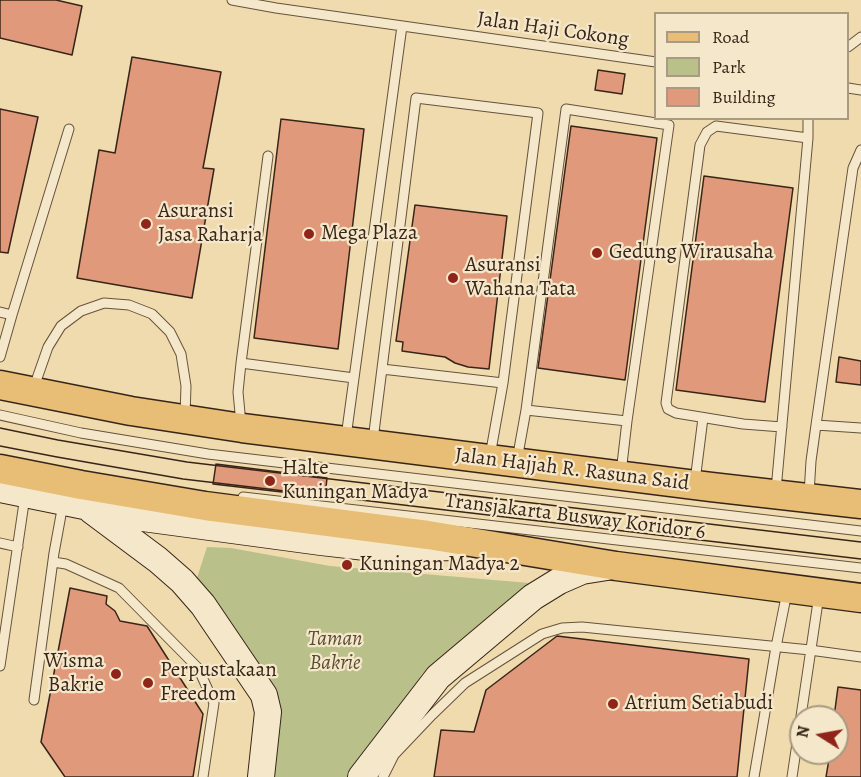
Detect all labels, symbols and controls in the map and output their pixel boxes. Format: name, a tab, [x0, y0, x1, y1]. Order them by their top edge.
street label: Jalan Haji Cokong	[476, 7, 630, 53]
legend	[654, 12, 849, 120]
text: Road	[712, 25, 749, 49]
text: Park	[712, 55, 746, 79]
text: Building	[712, 85, 776, 109]
place label: Asuransi Jasa Raharja	[158, 199, 263, 249]
marker: Asuransi Jasa Raharja	[139, 217, 153, 231]
place label: Mega Plaza	[321, 221, 418, 247]
marker: Mega Plaza	[302, 227, 316, 241]
place label: Gedung Wirausaha	[609, 240, 774, 266]
marker: Gedung Wirausaha	[590, 246, 604, 260]
place label: Asuransi Wahana Tata	[465, 253, 576, 303]
marker: Asuransi Wahana Tata	[446, 271, 460, 285]
street label: Jalan Hajjah R. Rasuna Said	[453, 443, 691, 497]
place label: Halte Kuningan Madya	[282, 456, 428, 506]
marker: Halte Kuningan Madya	[263, 474, 277, 488]
street label: Transjakarta Busway Koridor 6	[443, 488, 707, 546]
place label: Kuningan Madya 2	[359, 552, 519, 578]
marker: Kuningan Madya 2	[340, 558, 354, 572]
park label: Taman Bakrie	[308, 627, 362, 677]
place label: Wisma Bakrie	[44, 649, 104, 699]
place label: Perpustakaan Freedom	[160, 658, 277, 708]
marker: Wisma Bakrie	[109, 667, 123, 681]
marker: Perpustakaan Freedom	[141, 676, 155, 690]
place label: Atrium Setiabudi	[625, 691, 773, 717]
marker: Atrium Setiabudi	[606, 697, 620, 711]
north arrow	[789, 705, 849, 765]
text: N	[791, 724, 815, 740]

